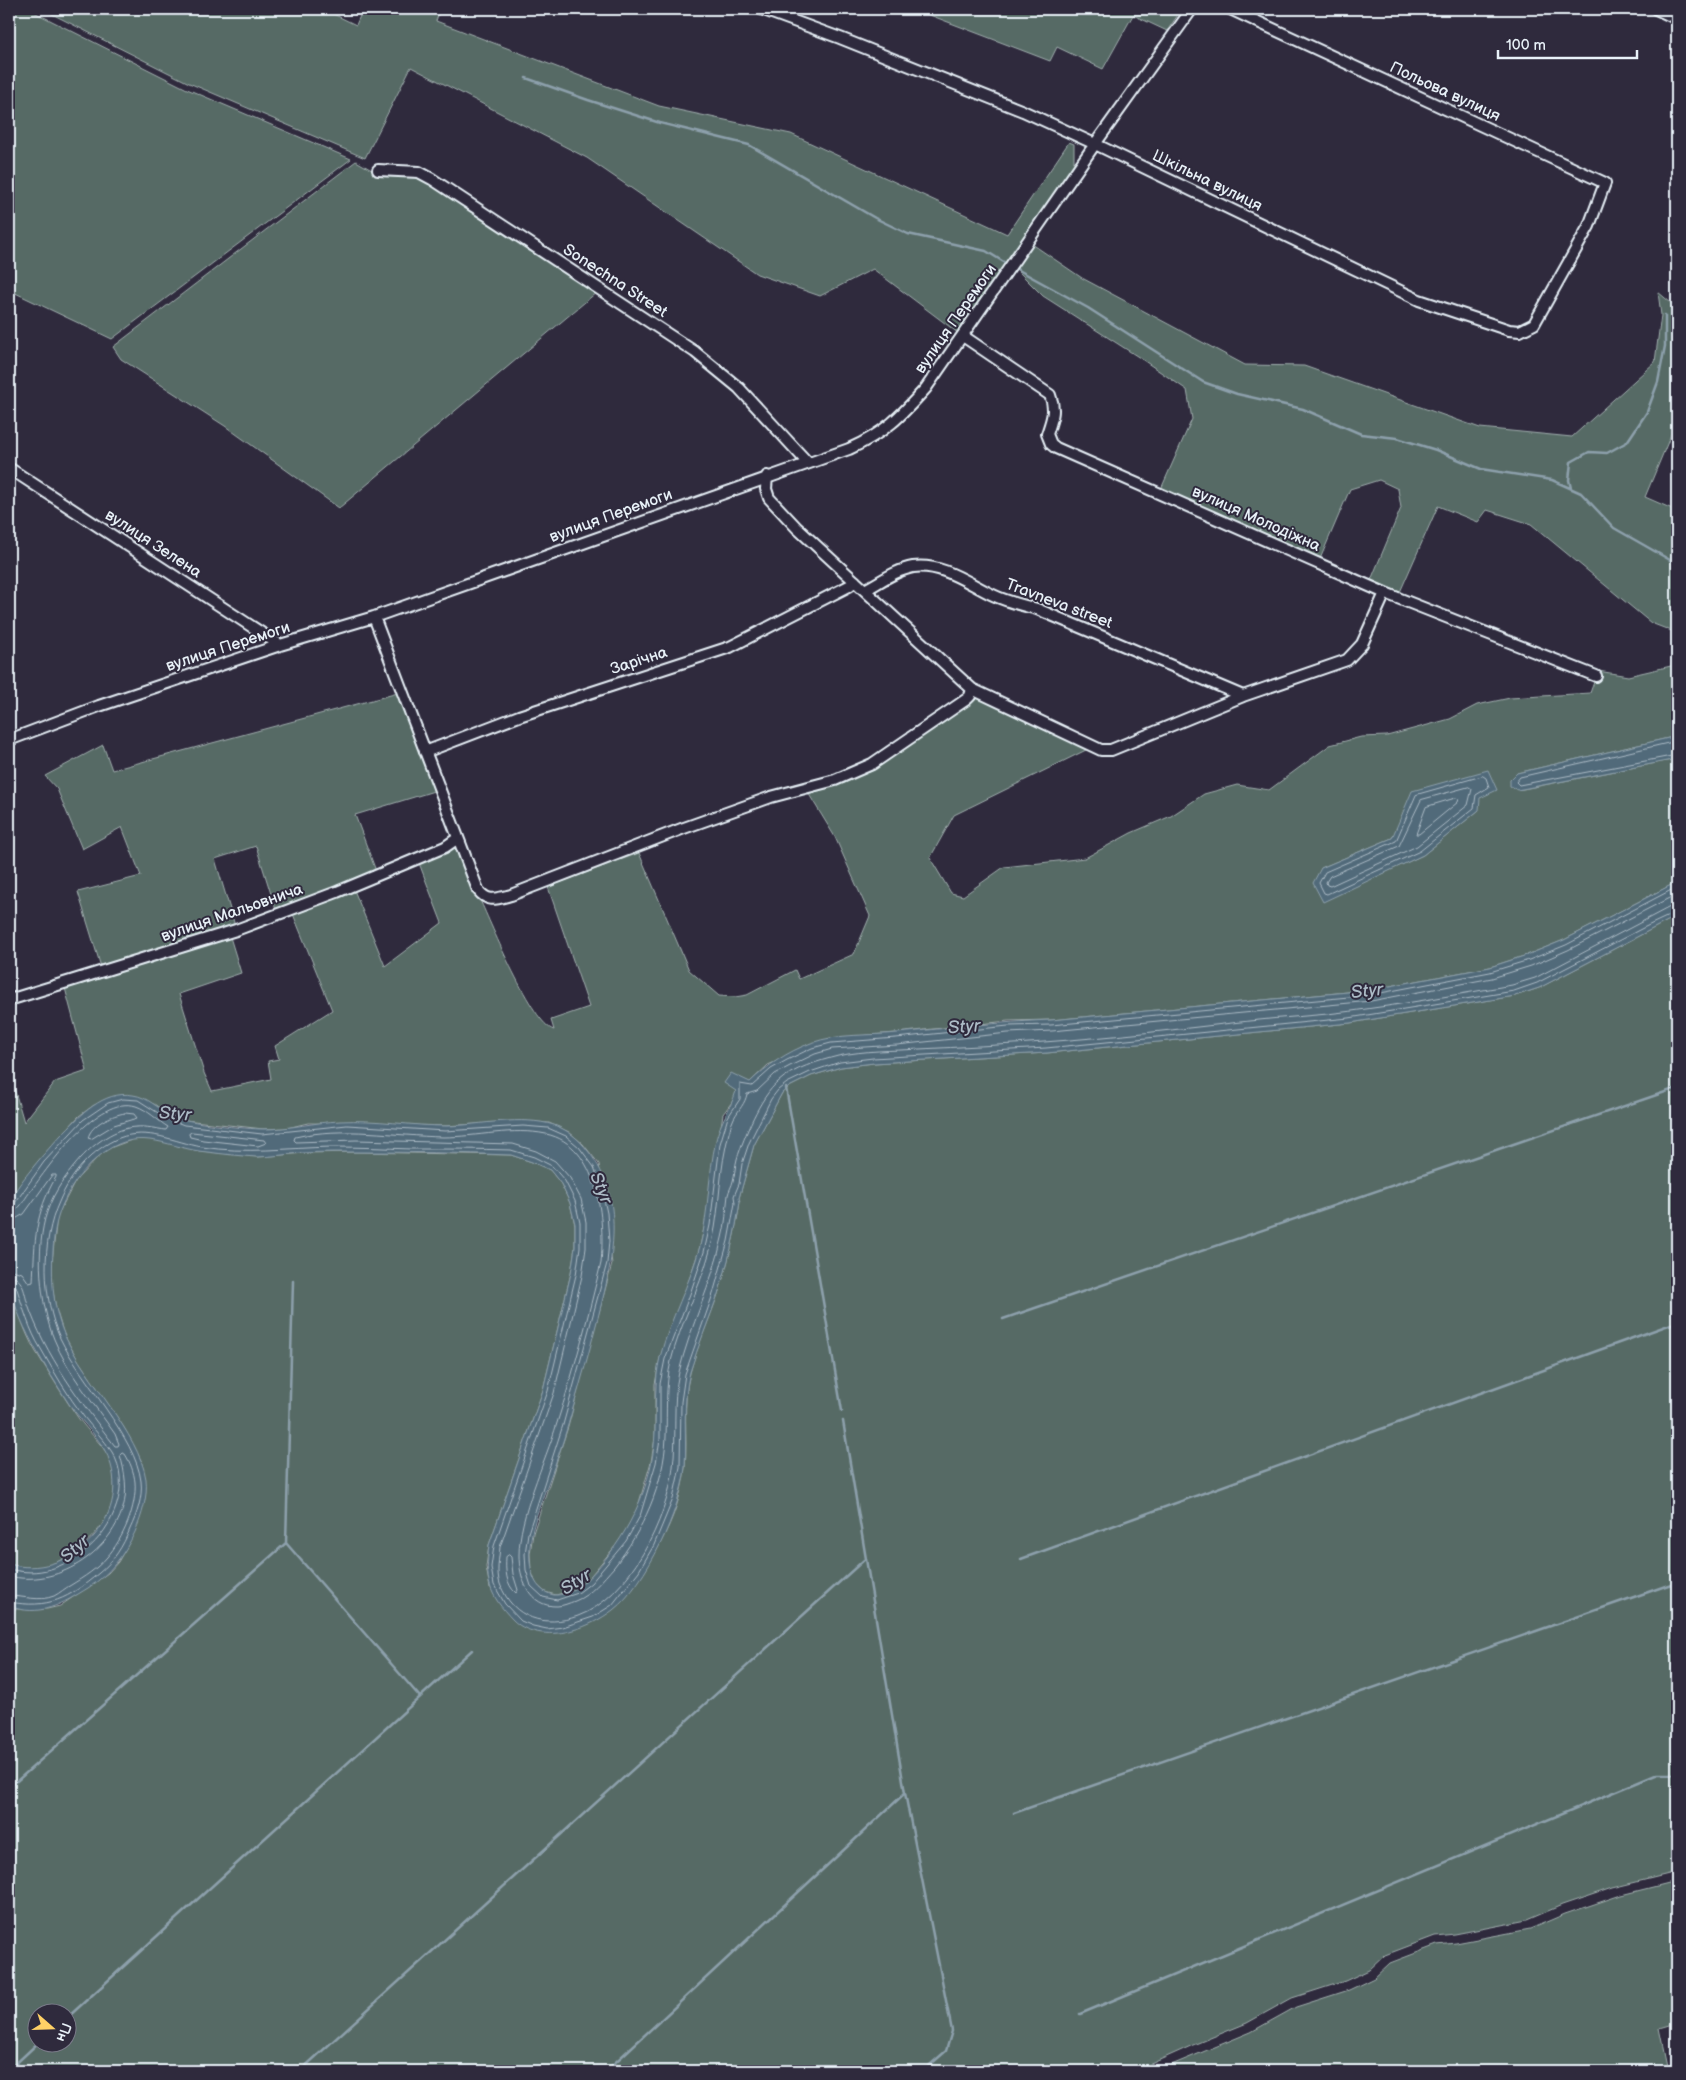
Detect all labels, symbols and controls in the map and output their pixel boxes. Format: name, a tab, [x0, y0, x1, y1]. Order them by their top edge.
scale bar	[1498, 28, 1637, 60]
text: 100 m	[1506, 36, 1546, 55]
street label: Польова вулиця	[1387, 58, 1503, 126]
street label: Шкільна вулиця	[1149, 146, 1265, 216]
street label: Sonechna Street	[559, 240, 671, 322]
street label: вулиця Перемоги	[911, 261, 1001, 377]
street label: вулиця Молодіжна	[1189, 482, 1324, 556]
street label: вулиця Перемоги	[547, 485, 675, 547]
street label: вулиця Зелена	[101, 506, 205, 583]
street label: Travneva street	[1003, 575, 1115, 633]
street label: вулиця Перемоги	[164, 618, 292, 676]
street label: Зарічна	[608, 643, 670, 679]
street label: вулиця Мальовнича	[159, 880, 306, 946]
water label: Styr	[1350, 979, 1386, 1003]
water label: Styr	[947, 1015, 982, 1039]
water label: Styr	[158, 1102, 193, 1126]
water label: Styr	[585, 1169, 617, 1208]
water label: Styr	[56, 1529, 95, 1568]
water label: Styr	[557, 1564, 596, 1600]
north arrow	[28, 2002, 78, 2052]
text: Пн	[53, 2021, 75, 2044]

